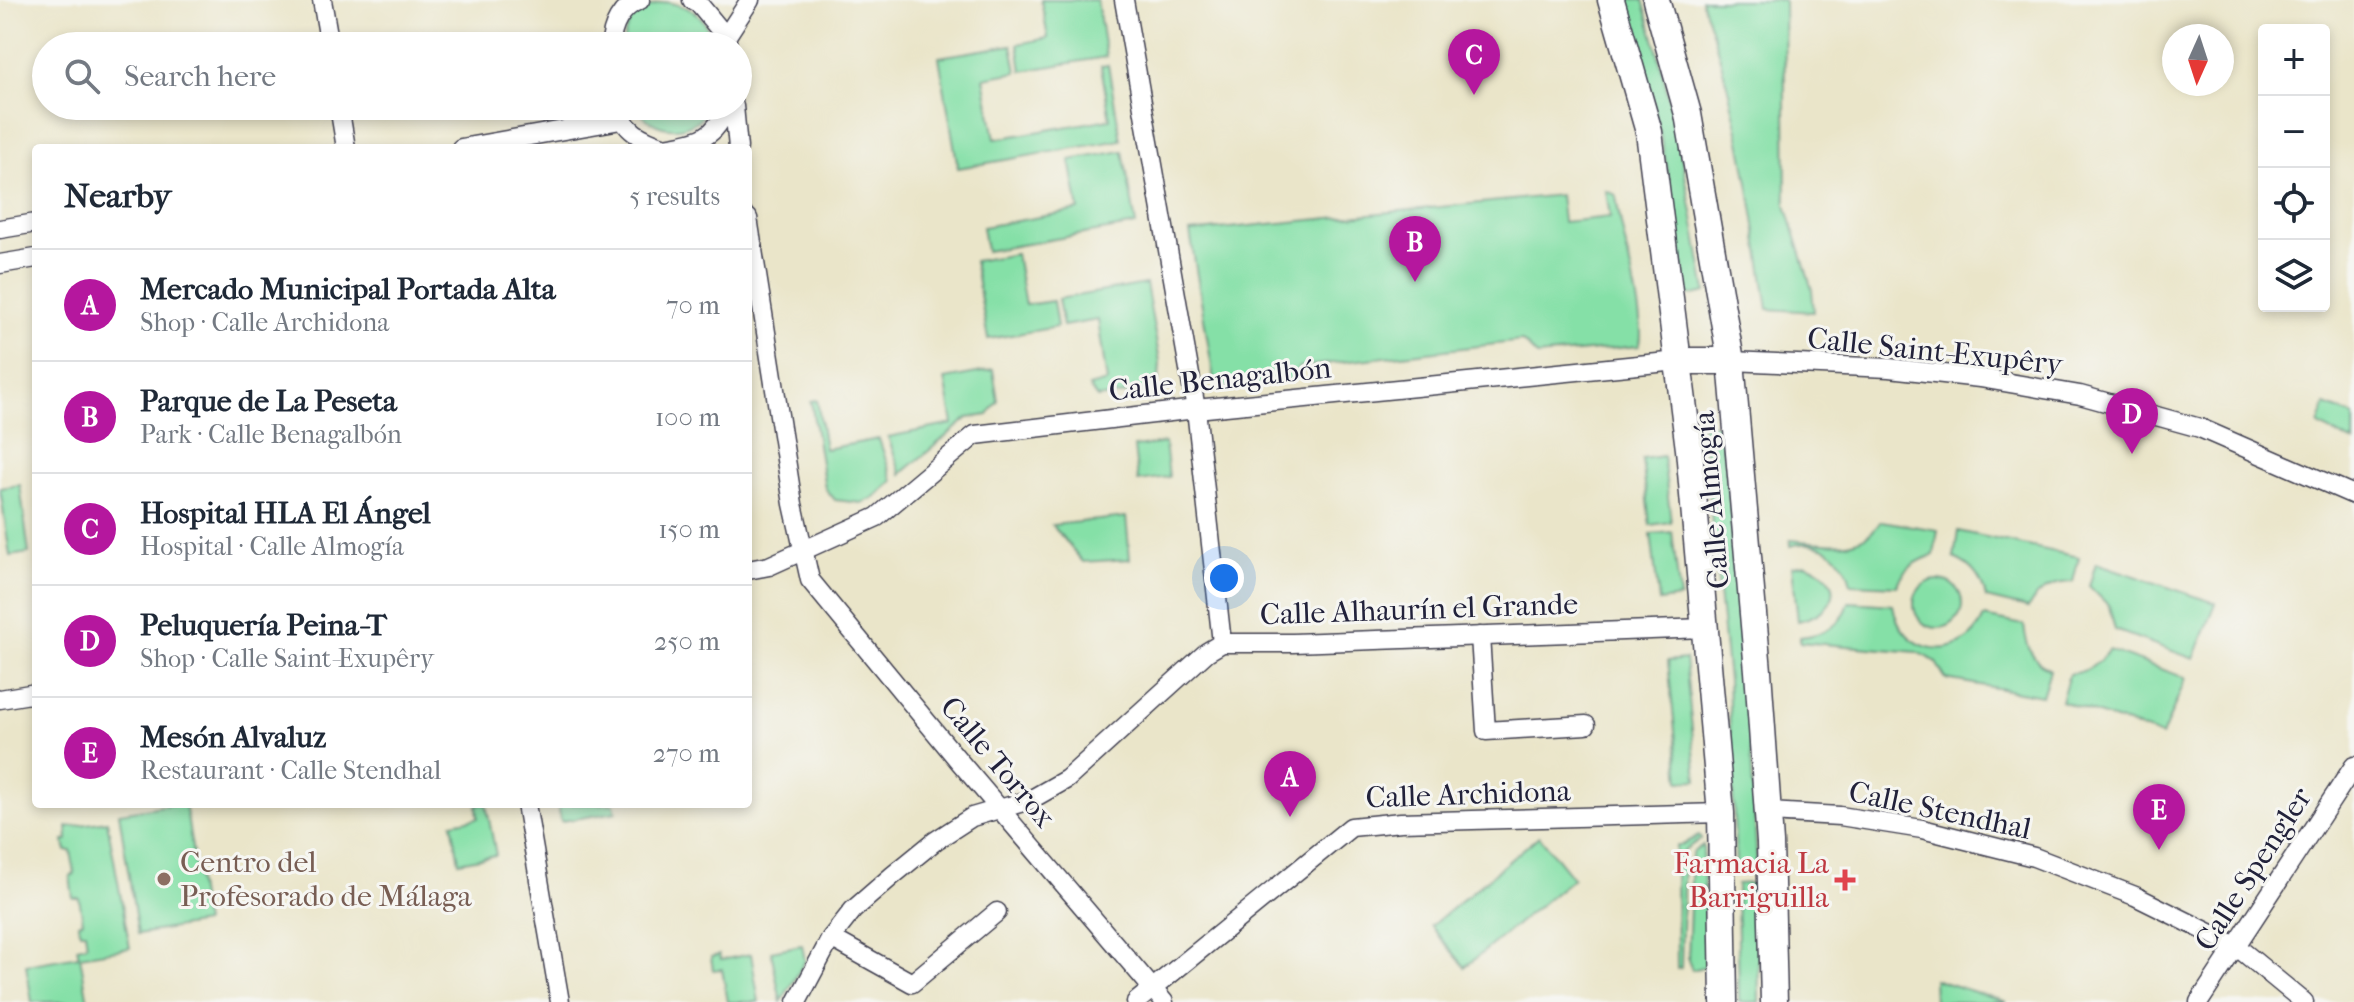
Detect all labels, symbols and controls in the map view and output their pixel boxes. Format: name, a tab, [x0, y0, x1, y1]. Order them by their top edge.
north arrow	[2162, 24, 2234, 96]
map controls	[2258, 24, 2330, 312]
button: +	[2258, 24, 2330, 96]
pin: C	[1448, 29, 1500, 95]
search box	[32, 32, 752, 120]
icon: search	[60, 54, 104, 98]
text: Search here	[124, 59, 276, 94]
button: −	[2258, 96, 2330, 168]
button: locate	[2258, 168, 2330, 240]
text: Nearby	[64, 176, 171, 216]
text: 5 results	[629, 181, 720, 212]
pin: B	[1389, 216, 1441, 282]
button: layers	[2258, 240, 2330, 312]
text: Mercado Municipal Portada Alta	[140, 272, 556, 307]
text: A	[82, 290, 98, 321]
text: 70 m	[666, 290, 720, 321]
text: Shop · Calle Archidona	[140, 307, 389, 338]
street label: Calle Saint-Exupêry	[1806, 321, 2065, 382]
street label: Calle Benagalbón	[1107, 350, 1334, 409]
text: Parque de La Peseta	[140, 384, 397, 419]
pin: D	[2106, 388, 2158, 454]
text: B	[82, 402, 98, 433]
text: 100 m	[655, 402, 720, 433]
street label: Calle Almogía	[1686, 408, 1737, 590]
text: Park · Calle Benagalbón	[140, 419, 402, 450]
text: Hospital HLA El Ángel	[140, 496, 431, 531]
text: C	[81, 514, 99, 545]
text: 150 m	[658, 514, 720, 545]
text: Hospital · Calle Almogía	[140, 531, 404, 562]
your location	[1204, 558, 1244, 598]
street label: Calle Alhaurín el Grande	[1259, 586, 1579, 633]
text: Peluquería Peina-T	[140, 608, 387, 643]
text: D	[80, 626, 100, 657]
text: 250 m	[654, 626, 720, 657]
text: Shop · Calle Saint-Exupêry	[140, 643, 434, 674]
street label: Calle Torrox	[933, 690, 1063, 835]
text: Mesón Alvaluz	[140, 720, 326, 755]
text: E	[82, 738, 98, 769]
text: 270 m	[653, 738, 720, 769]
pin: A	[1264, 751, 1316, 817]
text: Restaurant · Calle Stendhal	[140, 755, 441, 786]
street label: Calle Archidona	[1365, 773, 1572, 816]
street label: Calle Stendhal	[1846, 774, 2034, 847]
street label: Calle Spengler	[2188, 781, 2319, 957]
pin: E	[2133, 784, 2185, 850]
place label: Centro del Profesorado de Málaga	[180, 845, 473, 914]
place label: Farmacia La Barriguilla	[1673, 846, 1830, 915]
marker: Centro del Profesorado de Málaga	[155, 870, 173, 888]
marker: Farmacia La Barriguilla	[1836, 871, 1854, 889]

